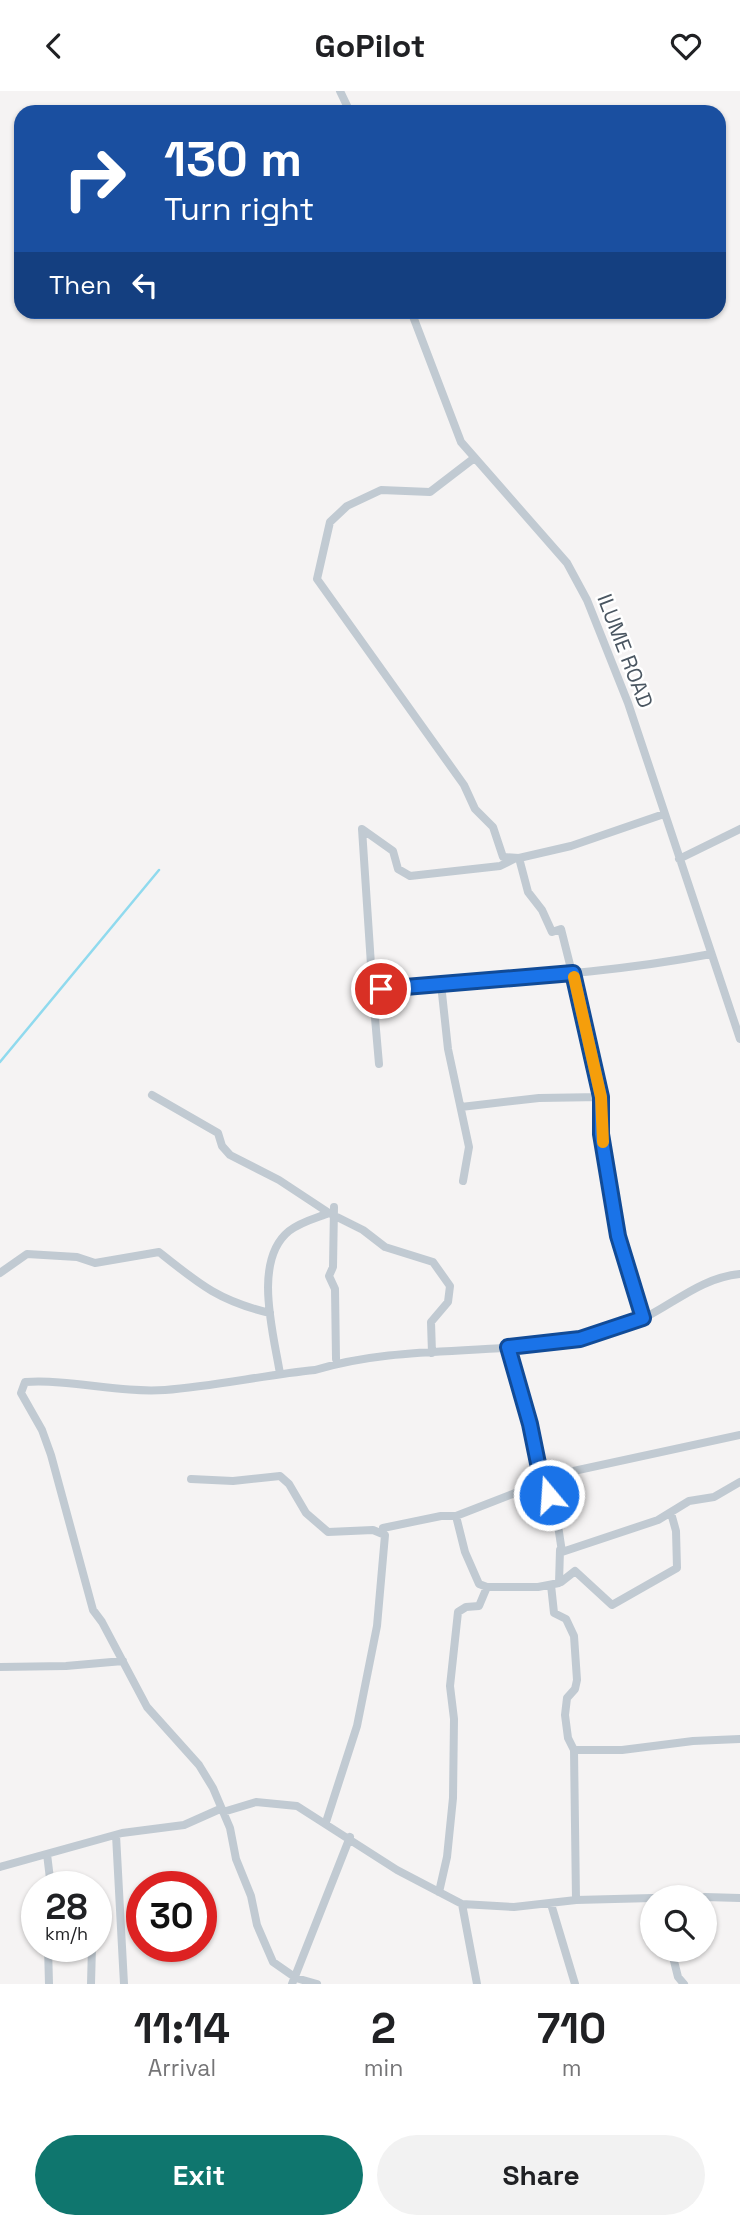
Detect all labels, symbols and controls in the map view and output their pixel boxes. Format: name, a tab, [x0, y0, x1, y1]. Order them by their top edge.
text: GoPilot	[315, 26, 425, 66]
icon: back	[35, 27, 73, 65]
icon: heart	[667, 27, 705, 65]
text: 130 m	[164, 128, 302, 190]
icon: right	[49, 133, 140, 224]
text: Turn right	[164, 189, 314, 229]
icon: left	[126, 266, 164, 304]
text: Then	[49, 268, 112, 302]
street label: ILUME ROAD	[591, 590, 660, 712]
pin	[351, 959, 411, 1019]
icon: arrive	[362, 970, 400, 1008]
position arrow	[512, 1458, 586, 1532]
speed limit sign: 30	[126, 1871, 217, 1962]
text: 28	[46, 1885, 87, 1929]
map controls	[640, 1885, 717, 1962]
button: search	[640, 1885, 717, 1962]
text: km/h	[45, 1922, 88, 1945]
text: 11:14	[134, 2002, 230, 2055]
text: 2	[371, 2002, 396, 2055]
text: 710	[537, 2002, 606, 2055]
text: Arrival	[148, 2053, 216, 2083]
text: min	[364, 2053, 403, 2083]
text: m	[562, 2053, 582, 2083]
button: Exit	[35, 2135, 363, 2215]
button: Share	[377, 2135, 705, 2215]

